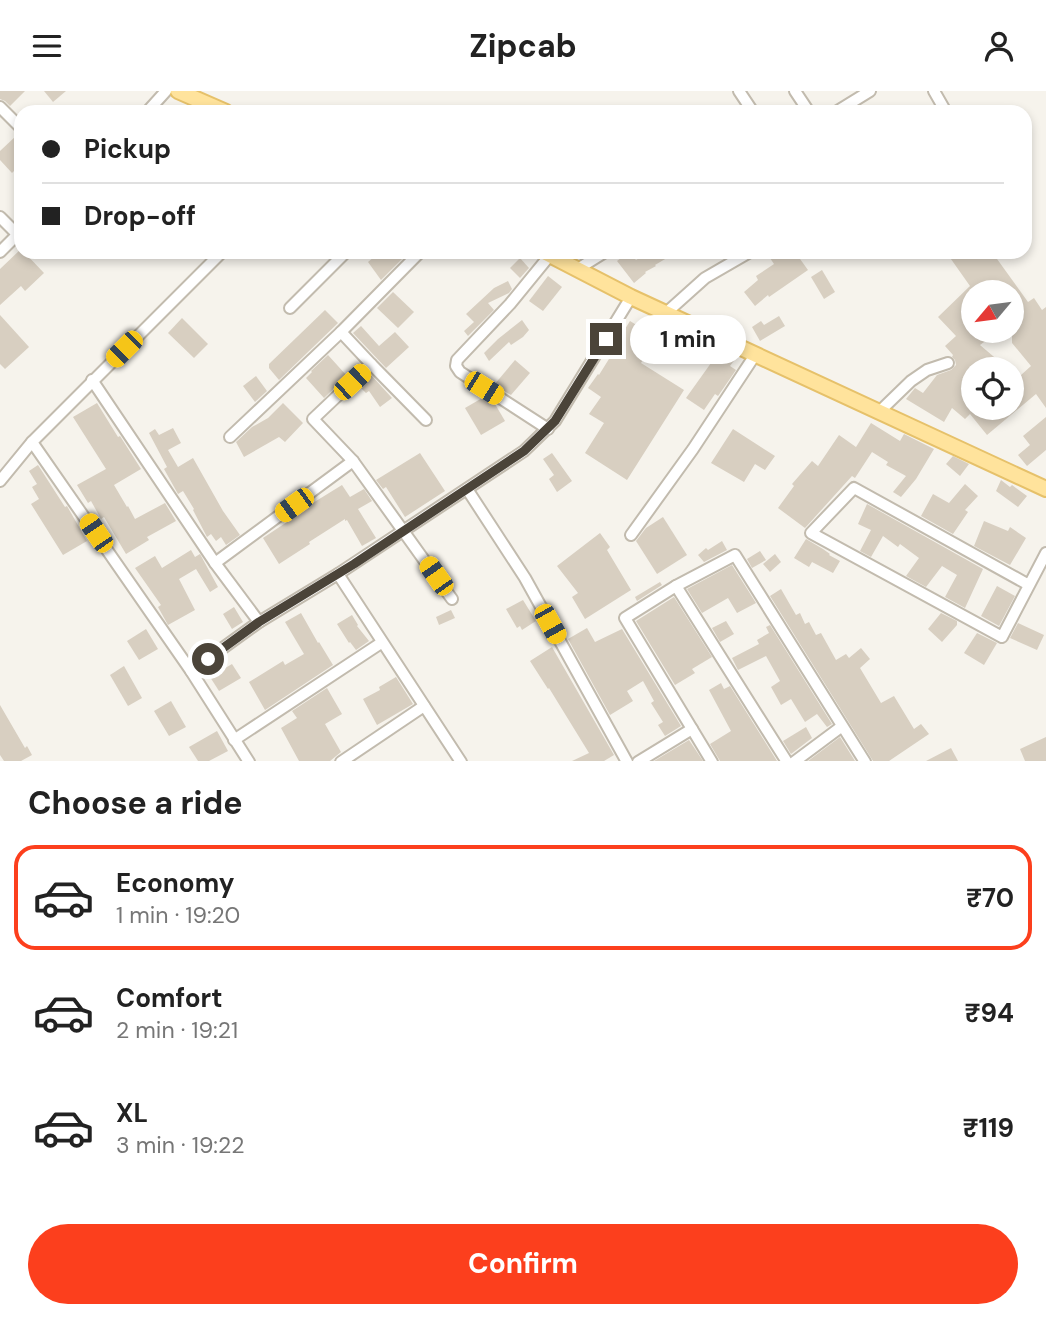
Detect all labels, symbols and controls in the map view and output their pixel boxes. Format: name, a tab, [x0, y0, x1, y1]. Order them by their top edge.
text: Zipcab	[469, 25, 577, 67]
icon: menu	[28, 27, 66, 65]
icon: person	[980, 27, 1018, 65]
text: Pickup	[84, 132, 171, 166]
text: Drop-off	[84, 199, 196, 233]
north arrow	[961, 280, 1024, 343]
map controls	[961, 280, 1024, 420]
callout: 1 min	[630, 315, 746, 363]
route end	[590, 323, 622, 355]
text: 1 min	[660, 324, 716, 354]
car	[102, 327, 147, 371]
button: locate	[961, 357, 1024, 420]
car	[330, 360, 375, 404]
car	[461, 368, 508, 408]
car	[271, 484, 318, 526]
car	[76, 510, 117, 556]
car	[416, 553, 457, 599]
car	[531, 601, 570, 647]
route start	[192, 643, 224, 675]
text: Choose a ride	[28, 782, 243, 824]
icon: car	[32, 866, 95, 929]
text: Economy	[116, 866, 234, 900]
text: ₹70	[966, 881, 1014, 915]
text: 1 min · 19:20	[116, 900, 240, 930]
icon: car	[32, 981, 95, 1044]
text: Comfort	[116, 981, 222, 1015]
text: ₹94	[965, 996, 1014, 1030]
text: 2 min · 19:21	[116, 1015, 238, 1045]
icon: car	[32, 1096, 95, 1159]
text: XL	[116, 1096, 148, 1130]
text: ₹119	[963, 1111, 1014, 1145]
text: 3 min · 19:22	[116, 1130, 244, 1160]
button: Confirm	[28, 1224, 1018, 1304]

